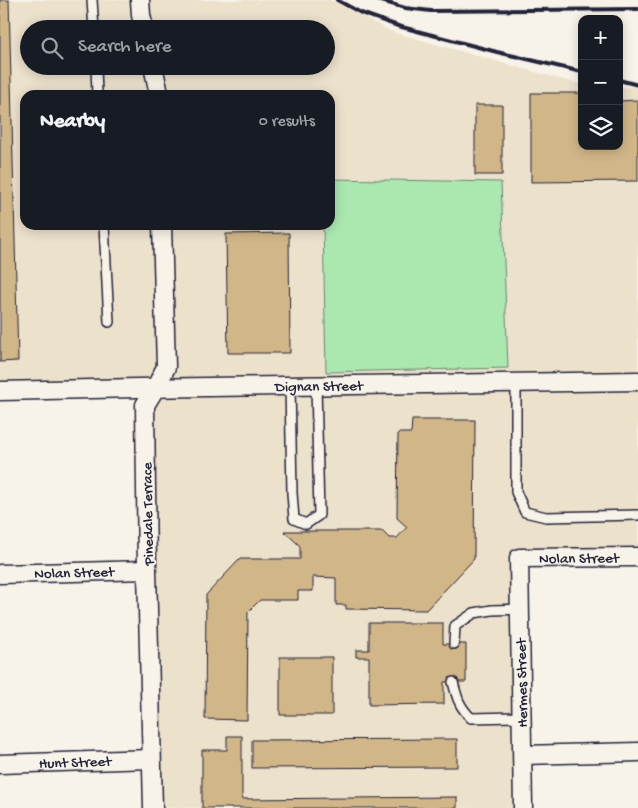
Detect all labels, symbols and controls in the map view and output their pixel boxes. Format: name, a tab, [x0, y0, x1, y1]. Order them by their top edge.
map controls	[578, 15, 623, 150]
button: +	[578, 15, 623, 60]
search box	[20, 20, 335, 75]
icon: search	[38, 34, 66, 62]
text: Search here	[78, 36, 172, 59]
button: −	[578, 60, 623, 105]
button: layers	[578, 105, 623, 150]
text: Nearby	[40, 110, 105, 135]
text: 0 results	[259, 113, 315, 132]
street label: Dignan Street	[274, 378, 365, 397]
street label: Pinedale Terrace	[139, 462, 159, 567]
street label: Nolan Street	[539, 550, 621, 569]
street label: Nolan Street	[34, 564, 116, 584]
street label: Hermes Street	[513, 636, 533, 728]
street label: Hunt Street	[39, 753, 113, 774]

